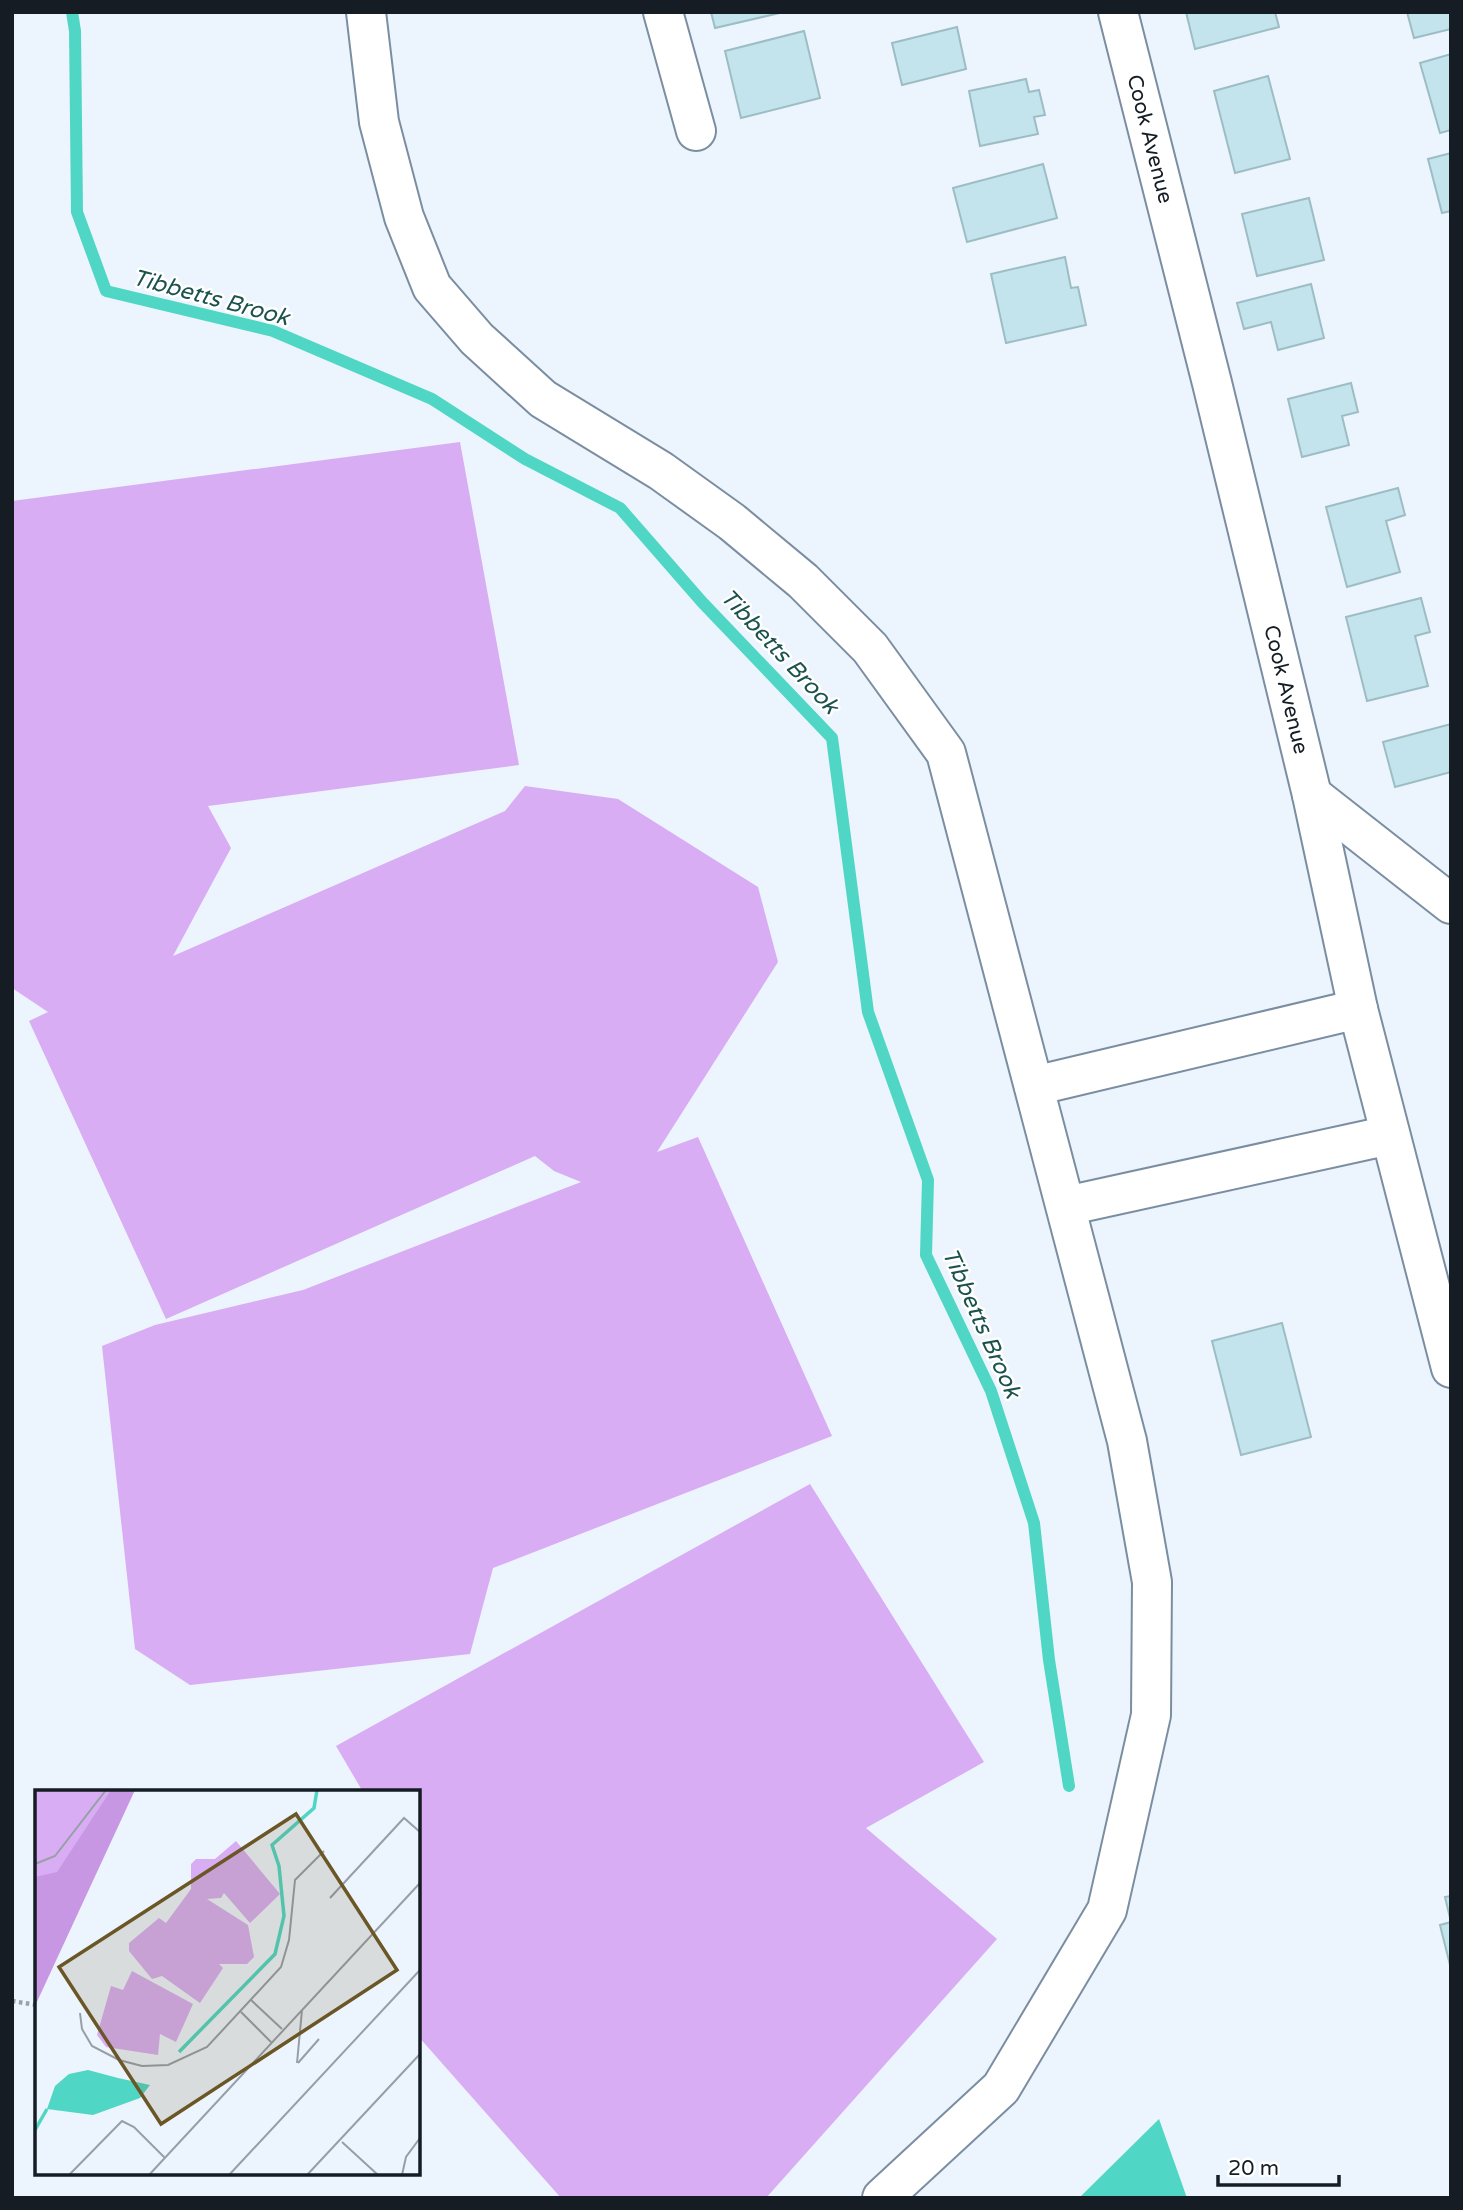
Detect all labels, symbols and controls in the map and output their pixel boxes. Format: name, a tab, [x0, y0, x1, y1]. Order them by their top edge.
street label: Cook Avenue	[1121, 72, 1178, 206]
water label: Tibbetts Brook	[129, 264, 293, 333]
water label: Tibbetts Brook	[714, 583, 845, 721]
street label: Cook Avenue	[1258, 622, 1314, 757]
water label: Tibbetts Brook	[936, 1244, 1027, 1404]
inset map	[35, 1790, 420, 2175]
scale bar	[1218, 2144, 1339, 2188]
text: 20 m	[1228, 2156, 1279, 2181]

